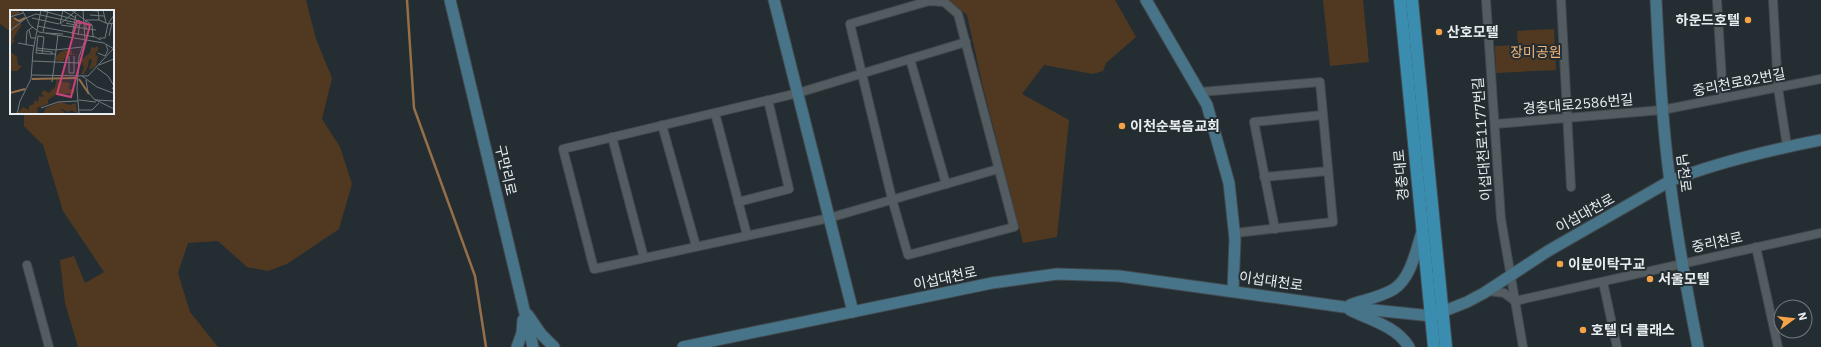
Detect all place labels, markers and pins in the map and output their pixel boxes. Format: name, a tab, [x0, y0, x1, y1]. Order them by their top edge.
place label: 하운드호텔	[1676, 11, 1740, 29]
marker: 하운드호텔	[1743, 15, 1753, 25]
place label: 산호모텔	[1447, 23, 1499, 41]
marker: 산호모텔	[1434, 27, 1444, 37]
place label: 이천순복음교회	[1130, 117, 1220, 135]
marker: 이천순복음교회	[1117, 121, 1127, 131]
place label: 이분이탁구교	[1568, 255, 1645, 273]
marker: 이분이탁구교	[1555, 259, 1565, 269]
place label: 서울모텔	[1658, 270, 1710, 288]
marker: 서울모텔	[1645, 274, 1655, 284]
place label: 호텔 더 클래스	[1591, 321, 1675, 339]
marker: 호텔 더 클래스	[1578, 325, 1588, 335]

